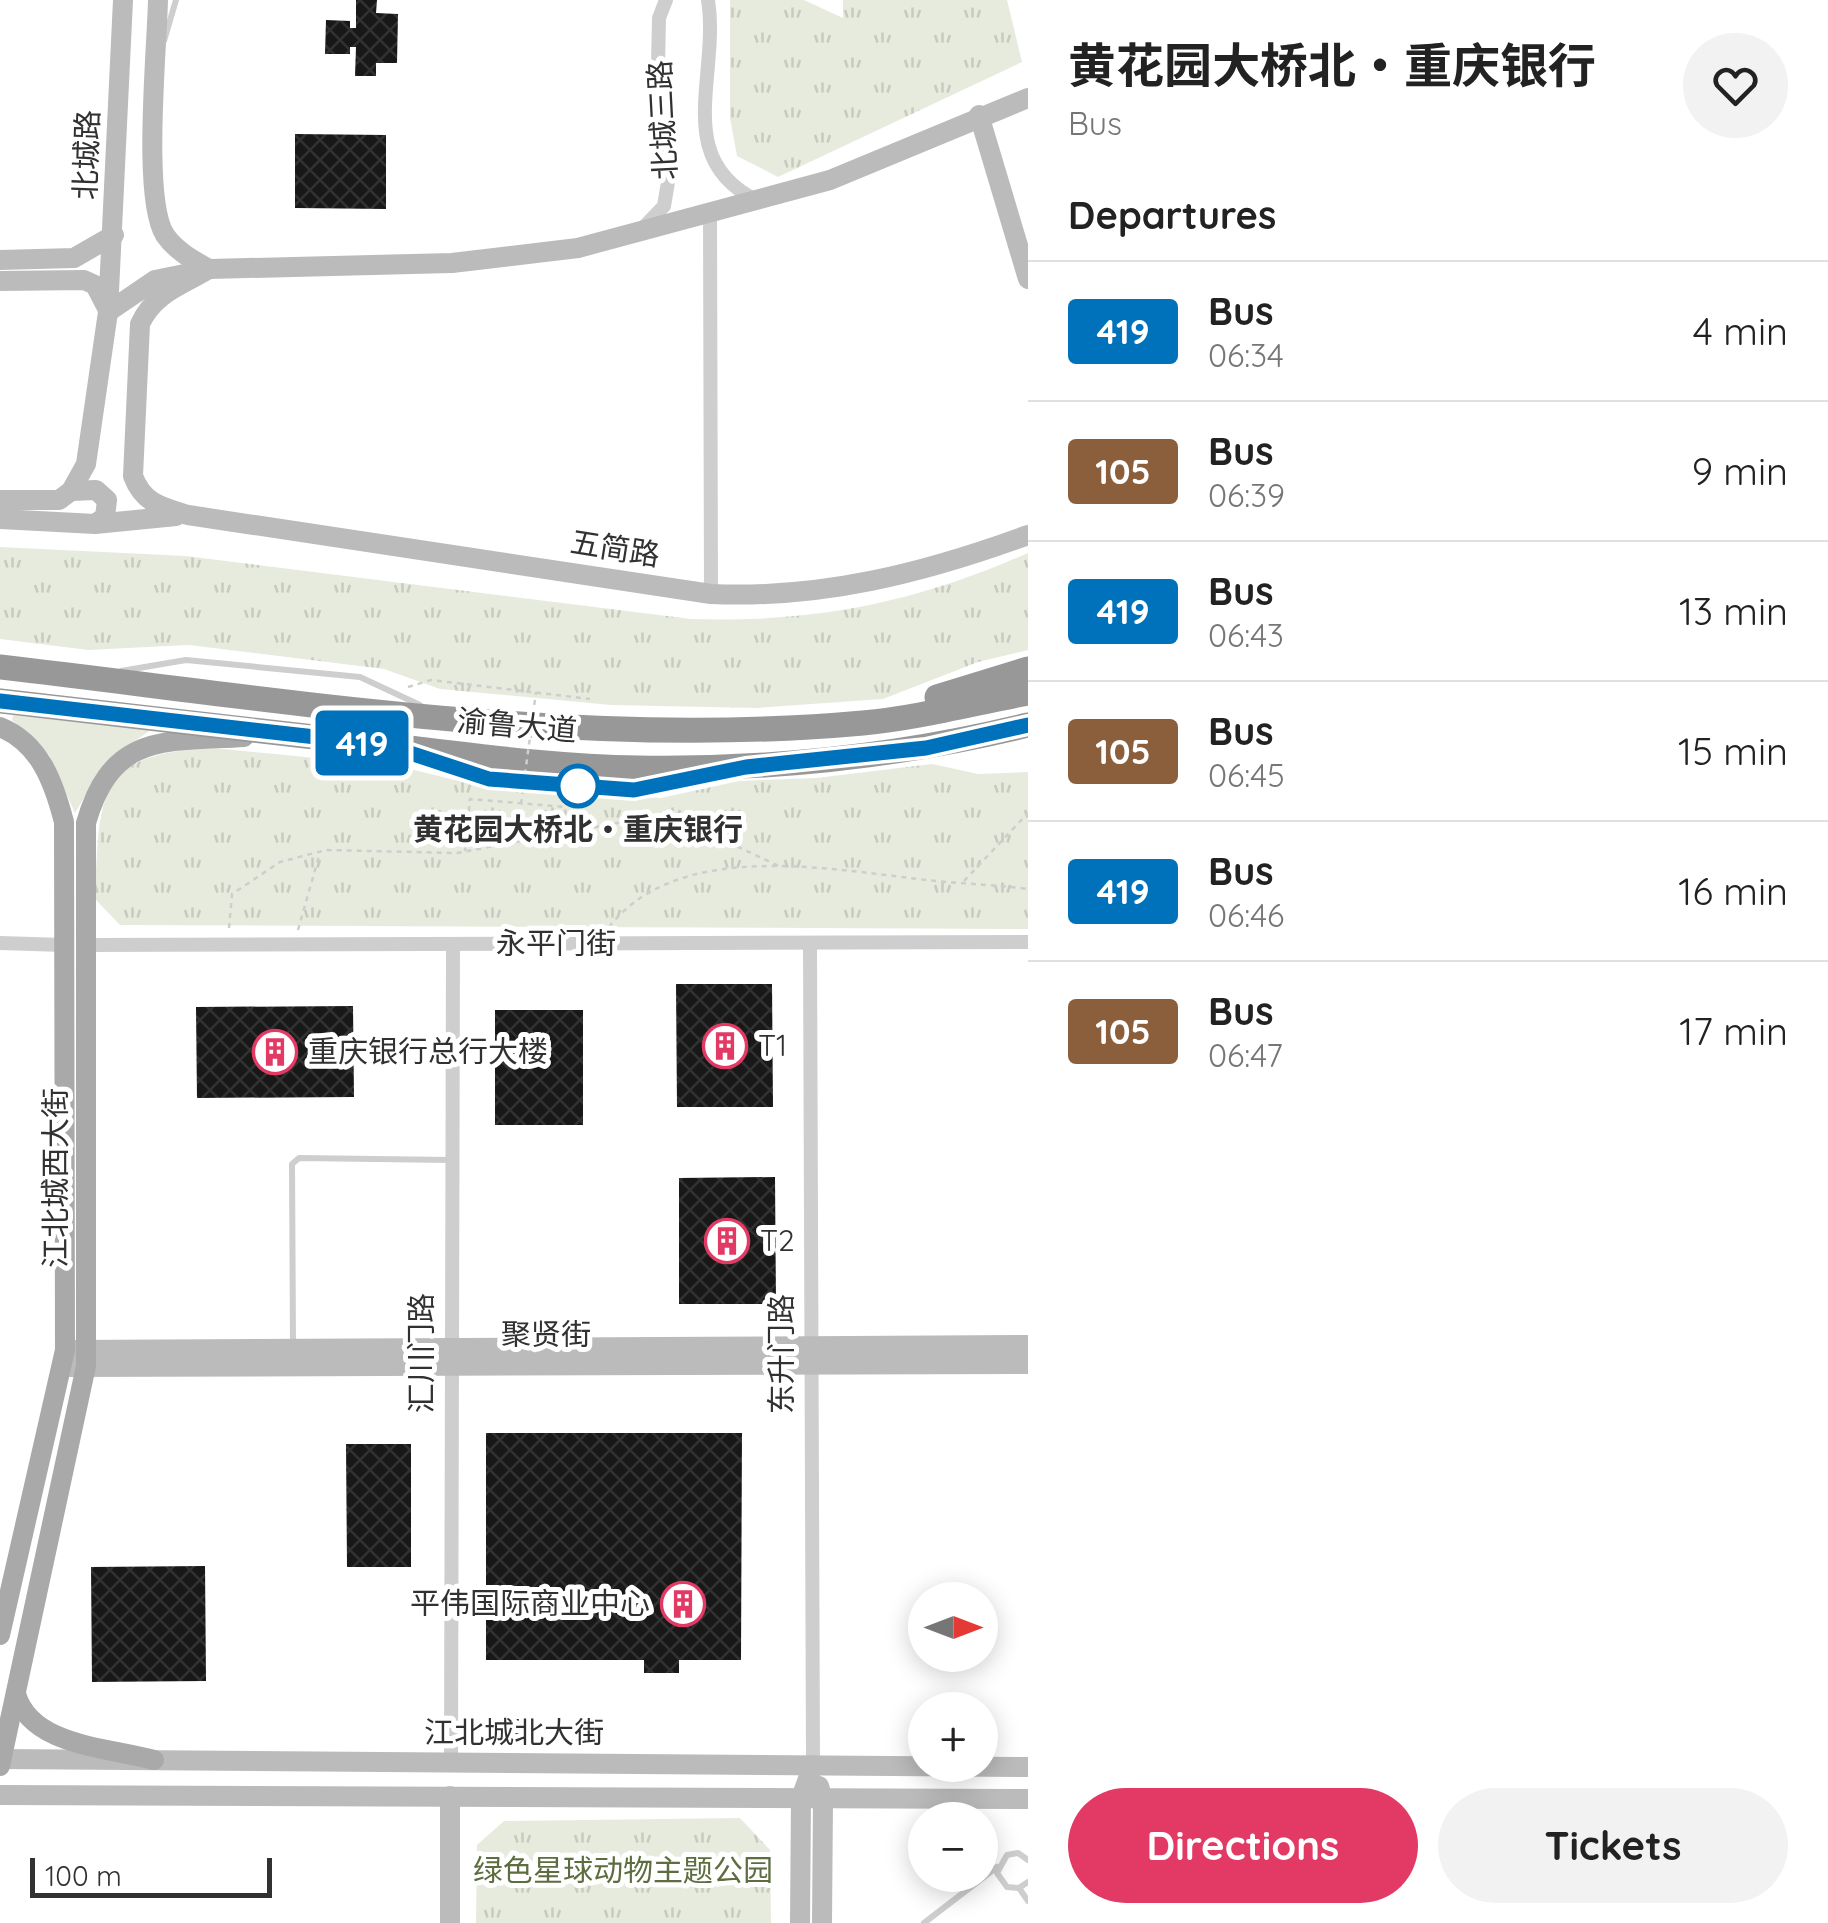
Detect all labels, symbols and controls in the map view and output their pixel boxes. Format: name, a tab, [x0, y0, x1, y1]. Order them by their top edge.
button: heart	[1683, 33, 1788, 138]
text: 黄花园大桥北‧重庆银行	[1068, 35, 1596, 95]
street label: 北城三路	[640, 59, 684, 181]
text: Bus	[1068, 103, 1122, 143]
street label: 北城路	[65, 109, 107, 201]
text: Departures	[1068, 191, 1276, 239]
text: Bus	[1208, 287, 1274, 335]
text: 4 min	[1693, 307, 1788, 355]
text: 419	[1096, 309, 1150, 353]
text: 06:34	[1208, 335, 1284, 375]
text: Bus	[1208, 427, 1274, 475]
text: 9 min	[1692, 447, 1788, 495]
text: 105	[1095, 449, 1151, 493]
text: 06:39	[1208, 475, 1285, 515]
street label: 五简路	[568, 522, 663, 574]
text: Bus	[1208, 567, 1274, 615]
text: 13 min	[1679, 587, 1788, 635]
text: 419	[1096, 589, 1150, 633]
text: 06:43	[1208, 615, 1284, 655]
street label: 渝鲁大道	[456, 701, 579, 749]
text: Bus	[1208, 707, 1274, 755]
line badge: 419	[304, 710, 420, 776]
text: 419	[335, 721, 389, 765]
text: 15 min	[1678, 727, 1788, 775]
text: 105	[1095, 729, 1151, 773]
text: 06:45	[1208, 755, 1285, 795]
marker: 黄花园大桥北‧重庆银行	[557, 765, 599, 807]
place label: 黄花园大桥北‧重庆银行	[413, 810, 743, 848]
text: Bus	[1208, 847, 1274, 895]
text: 16 min	[1678, 867, 1788, 915]
text: 419	[1096, 869, 1150, 913]
text: 06:46	[1208, 895, 1284, 935]
street label: 永平门街	[496, 924, 616, 962]
text: Bus	[1208, 987, 1274, 1035]
text: 17 min	[1679, 1007, 1788, 1055]
text: 105	[1095, 1009, 1151, 1053]
building icon: T1	[702, 1023, 748, 1069]
place label: T1	[758, 1026, 787, 1064]
building icon: 重庆银行总行大楼	[252, 1029, 298, 1075]
place label: 重庆银行总行大楼	[308, 1032, 548, 1070]
text: 06:47	[1208, 1035, 1283, 1075]
street label: 江北城西大街	[36, 1088, 74, 1268]
building icon: T2	[704, 1218, 750, 1264]
place label: T2	[760, 1221, 795, 1259]
street label: 汇川门路	[402, 1293, 440, 1413]
street label: 东升门路	[762, 1294, 800, 1414]
street label: 聚贤街	[501, 1315, 591, 1353]
building icon: 平伟国际商业中心	[660, 1581, 706, 1627]
north arrow	[908, 1582, 998, 1672]
map controls	[908, 1582, 998, 1892]
place label: 平伟国际商业中心	[410, 1584, 650, 1622]
button: +	[908, 1692, 998, 1782]
street label: 江北城北大街	[424, 1713, 604, 1751]
button: Directions	[1068, 1788, 1418, 1903]
button: Tickets	[1438, 1788, 1788, 1903]
button: −	[908, 1802, 998, 1892]
park label: 绿色星球动物主题公园	[473, 1851, 773, 1889]
scale bar	[30, 1853, 272, 1898]
text: 100 m	[45, 1858, 122, 1893]

